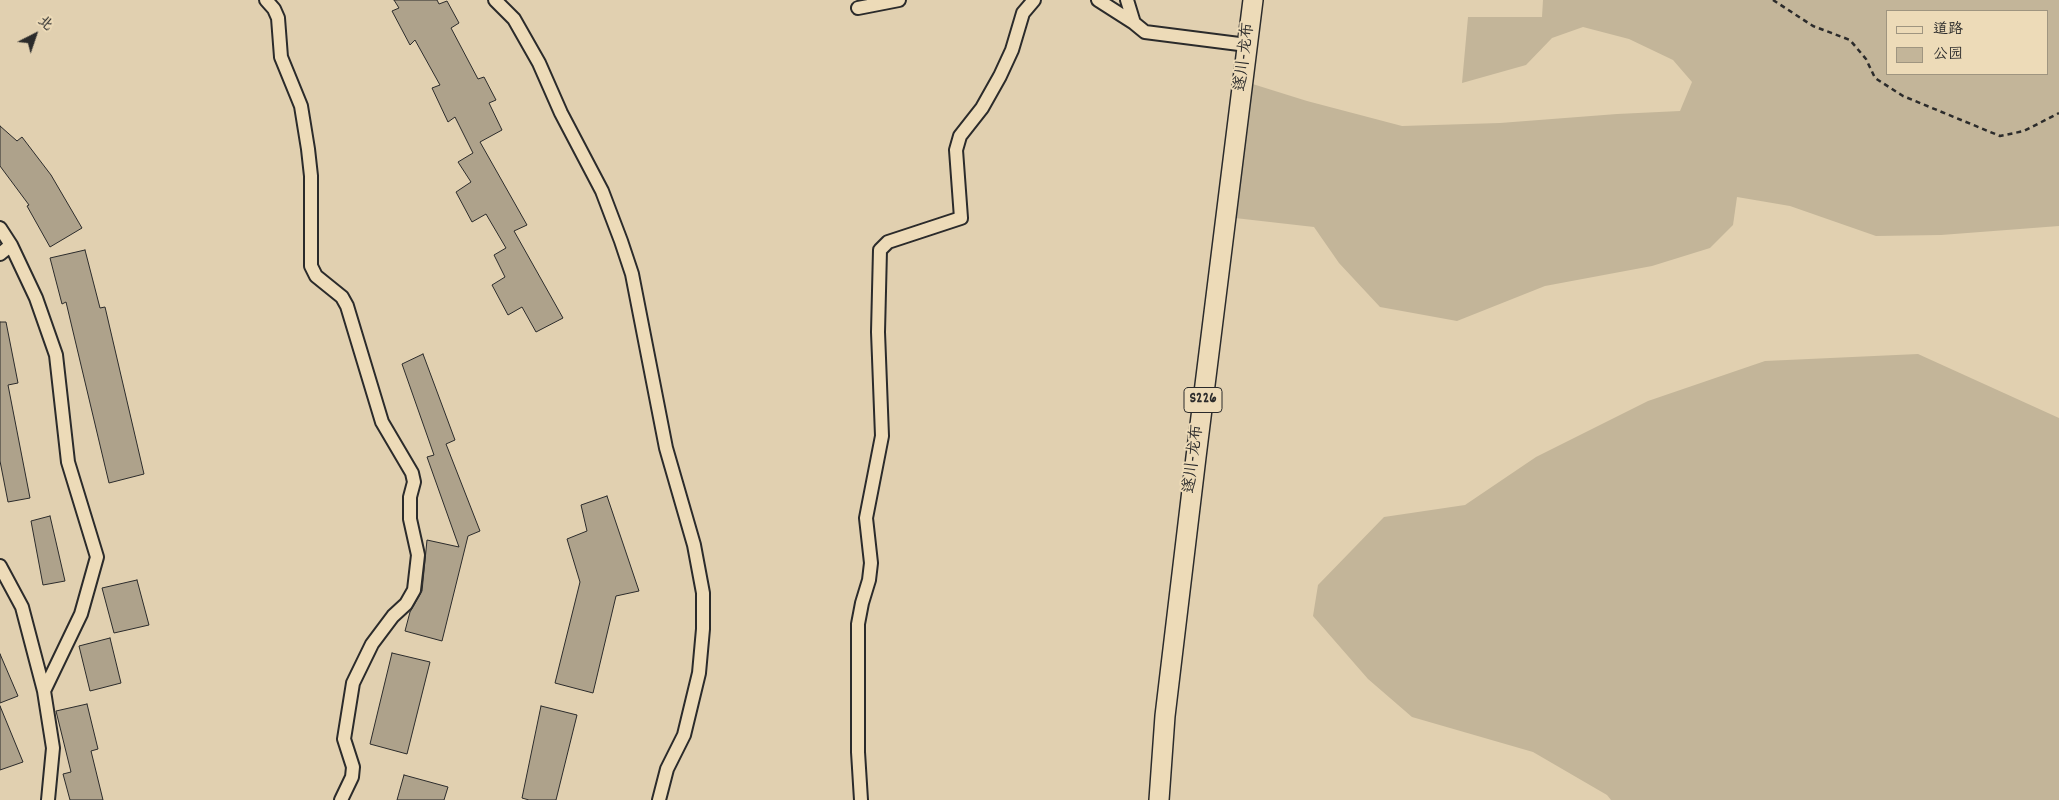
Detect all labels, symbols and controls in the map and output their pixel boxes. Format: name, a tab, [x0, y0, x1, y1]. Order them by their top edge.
north arrow	[10, 10, 60, 60]
legend	[1886, 10, 2049, 75]
text: 北	[33, 12, 57, 36]
text: 道路	[1933, 19, 1963, 41]
street label: 遂川-龙布	[1232, 21, 1260, 93]
text: 公园	[1933, 44, 1963, 66]
road number: S226	[1184, 388, 1222, 412]
street label: 遂川-龙布	[1181, 423, 1209, 495]

